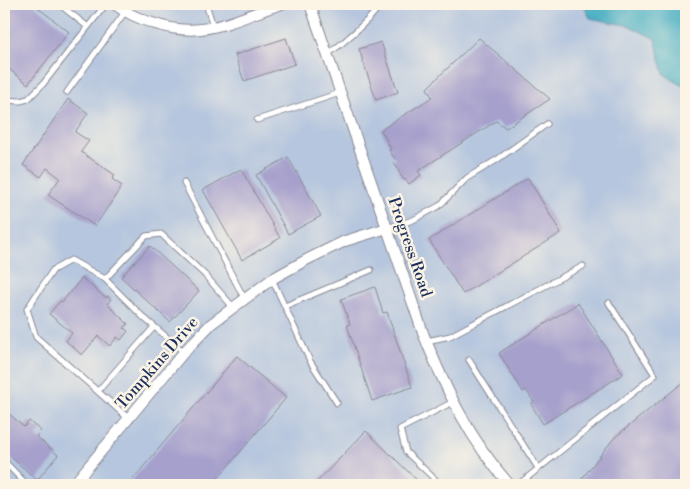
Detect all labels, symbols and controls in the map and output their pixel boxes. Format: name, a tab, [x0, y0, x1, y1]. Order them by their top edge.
street label: Progress Road	[384, 194, 436, 300]
street label: Tompkins Drive	[111, 313, 203, 413]

